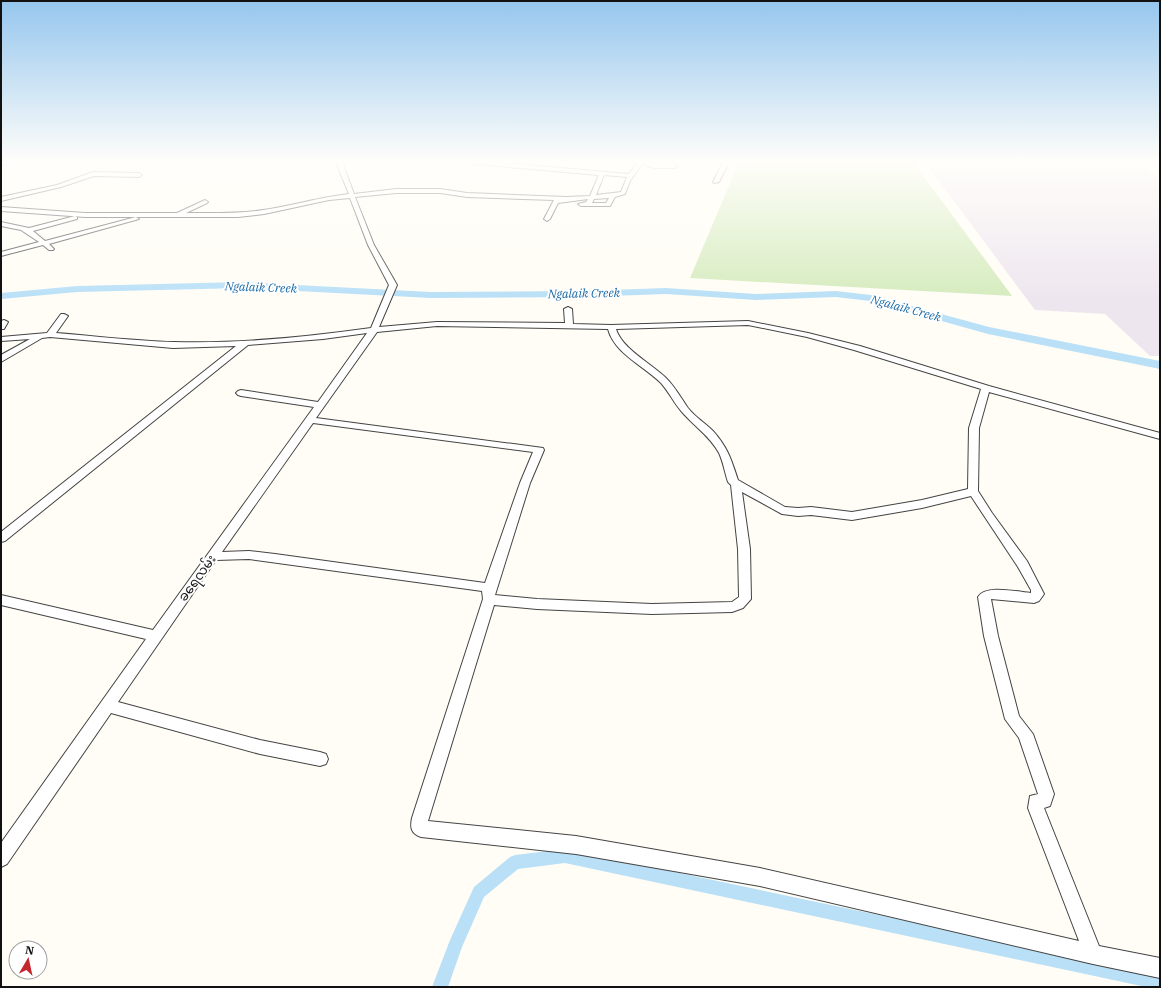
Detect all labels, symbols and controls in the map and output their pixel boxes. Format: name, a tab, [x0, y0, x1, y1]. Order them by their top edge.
water label: Ngalaik Creek	[224, 278, 298, 296]
water label: Ngalaik Creek	[547, 285, 621, 301]
water label: Ngalaik Creek	[868, 291, 943, 325]
street label: ခရေလမ်း	[174, 551, 221, 606]
north arrow	[8, 940, 48, 980]
text: N	[24, 943, 35, 958]

